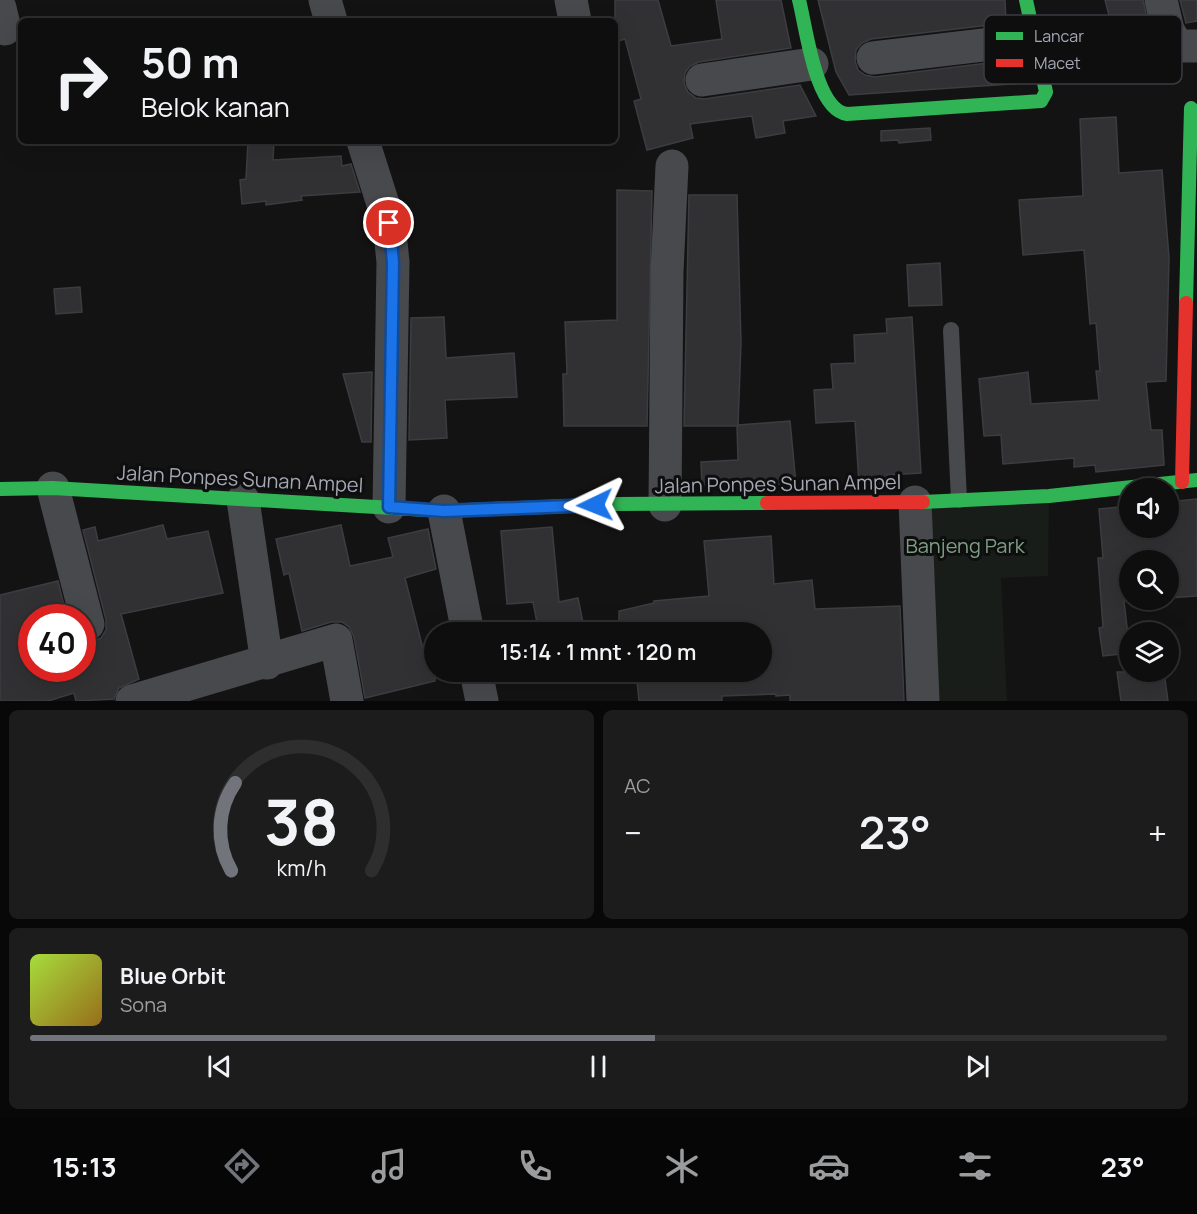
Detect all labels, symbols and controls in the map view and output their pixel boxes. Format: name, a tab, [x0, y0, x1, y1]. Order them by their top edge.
legend	[984, 15, 1182, 84]
text: Lancar	[1034, 25, 1084, 47]
text: 50 m	[141, 33, 239, 91]
icon: right	[42, 42, 120, 120]
text: Macet	[1034, 52, 1081, 74]
text: Belok kanan	[141, 88, 290, 125]
pin	[363, 197, 414, 248]
icon: arrive	[372, 206, 405, 239]
street label: Jalan Ponpes Sunan Ampel	[116, 459, 364, 498]
street label: Jalan Ponpes Sunan Ampel	[654, 468, 902, 499]
position arrow	[563, 473, 627, 537]
map controls	[1119, 478, 1179, 682]
button: sound	[1119, 478, 1179, 538]
park label: Banjeng Park	[905, 532, 1026, 559]
button: search	[1119, 550, 1179, 610]
speed limit sign: 40	[18, 604, 96, 682]
button: layers	[1119, 622, 1179, 682]
text: 15:14 · 1 mnt · 120 m	[500, 637, 696, 667]
text: AC	[624, 772, 651, 799]
text: 38	[264, 778, 339, 864]
text: 23°	[859, 801, 931, 863]
text: −	[624, 810, 642, 855]
text: +	[1148, 810, 1167, 855]
text: km/h	[277, 854, 326, 883]
text: Blue Orbit	[120, 961, 226, 991]
text: Sona	[120, 991, 167, 1018]
icon: previous	[203, 1050, 236, 1083]
icon: pause	[582, 1050, 615, 1083]
icon: next	[961, 1050, 994, 1083]
icon: directions	[221, 1145, 263, 1187]
icon: music	[368, 1145, 410, 1187]
icon: phone	[514, 1145, 556, 1187]
icon: climate	[661, 1145, 703, 1187]
icon: car	[808, 1145, 850, 1187]
icon: filters	[954, 1145, 996, 1187]
text: 15:13	[52, 1148, 117, 1185]
text: 23°	[1101, 1148, 1145, 1185]

